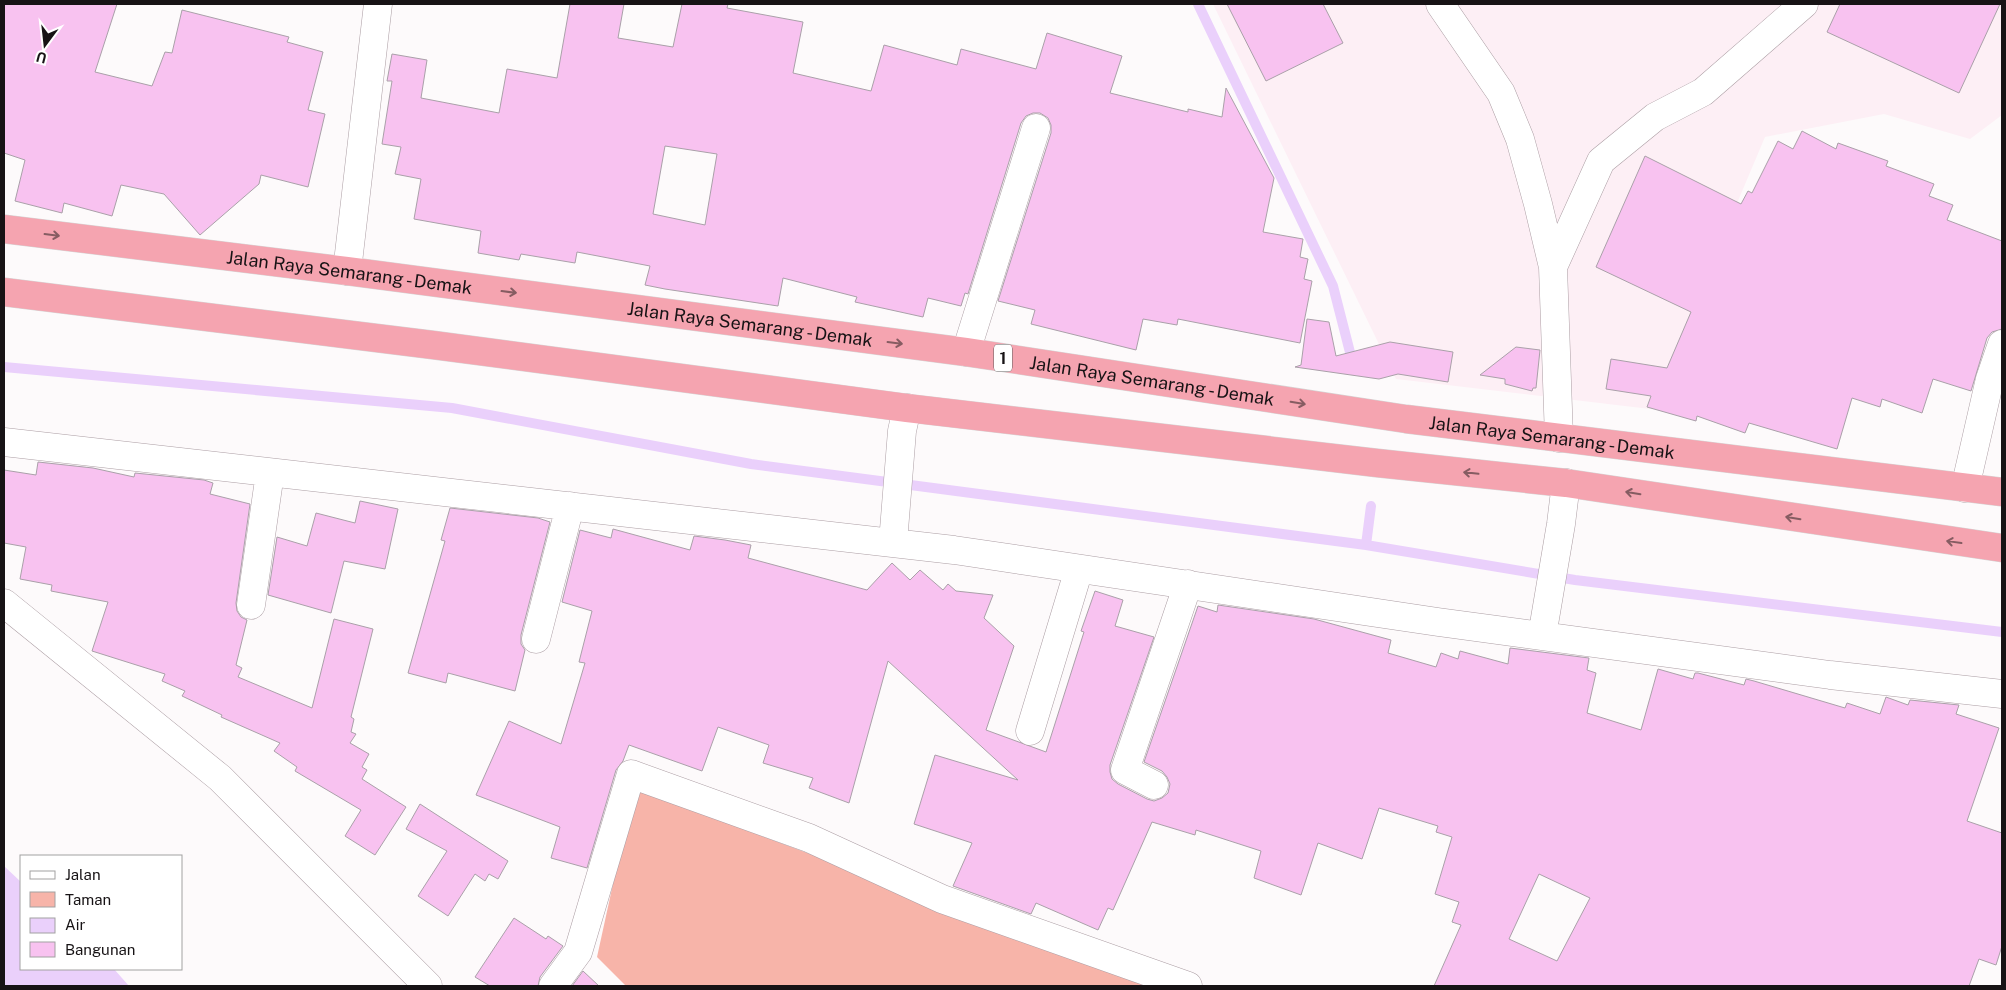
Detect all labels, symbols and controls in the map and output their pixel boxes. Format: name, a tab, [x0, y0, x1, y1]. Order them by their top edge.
north arrow	[20, 20, 70, 70]
text: U	[35, 49, 49, 67]
one-way arrow	[44, 230, 60, 240]
street label: Jalan Raya Semarang - Demak	[225, 246, 473, 298]
one-way arrow	[500, 287, 516, 297]
street label: Jalan Raya Semarang - Demak	[626, 297, 874, 350]
one-way arrow	[887, 338, 903, 348]
road number: 1	[994, 344, 1012, 372]
street label: Jalan Raya Semarang - Demak	[1028, 351, 1276, 409]
one-way arrow	[1290, 398, 1306, 408]
street label: Jalan Raya Semarang - Demak	[1428, 411, 1676, 462]
one-way arrow	[1464, 468, 1480, 478]
one-way arrow	[1625, 488, 1641, 498]
one-way arrow	[1786, 512, 1802, 522]
one-way arrow	[1946, 537, 1962, 547]
legend	[20, 855, 182, 970]
text: Jalan	[65, 866, 101, 883]
text: Taman	[65, 891, 111, 908]
text: Air	[65, 916, 85, 933]
text: Bangunan	[65, 941, 136, 958]

